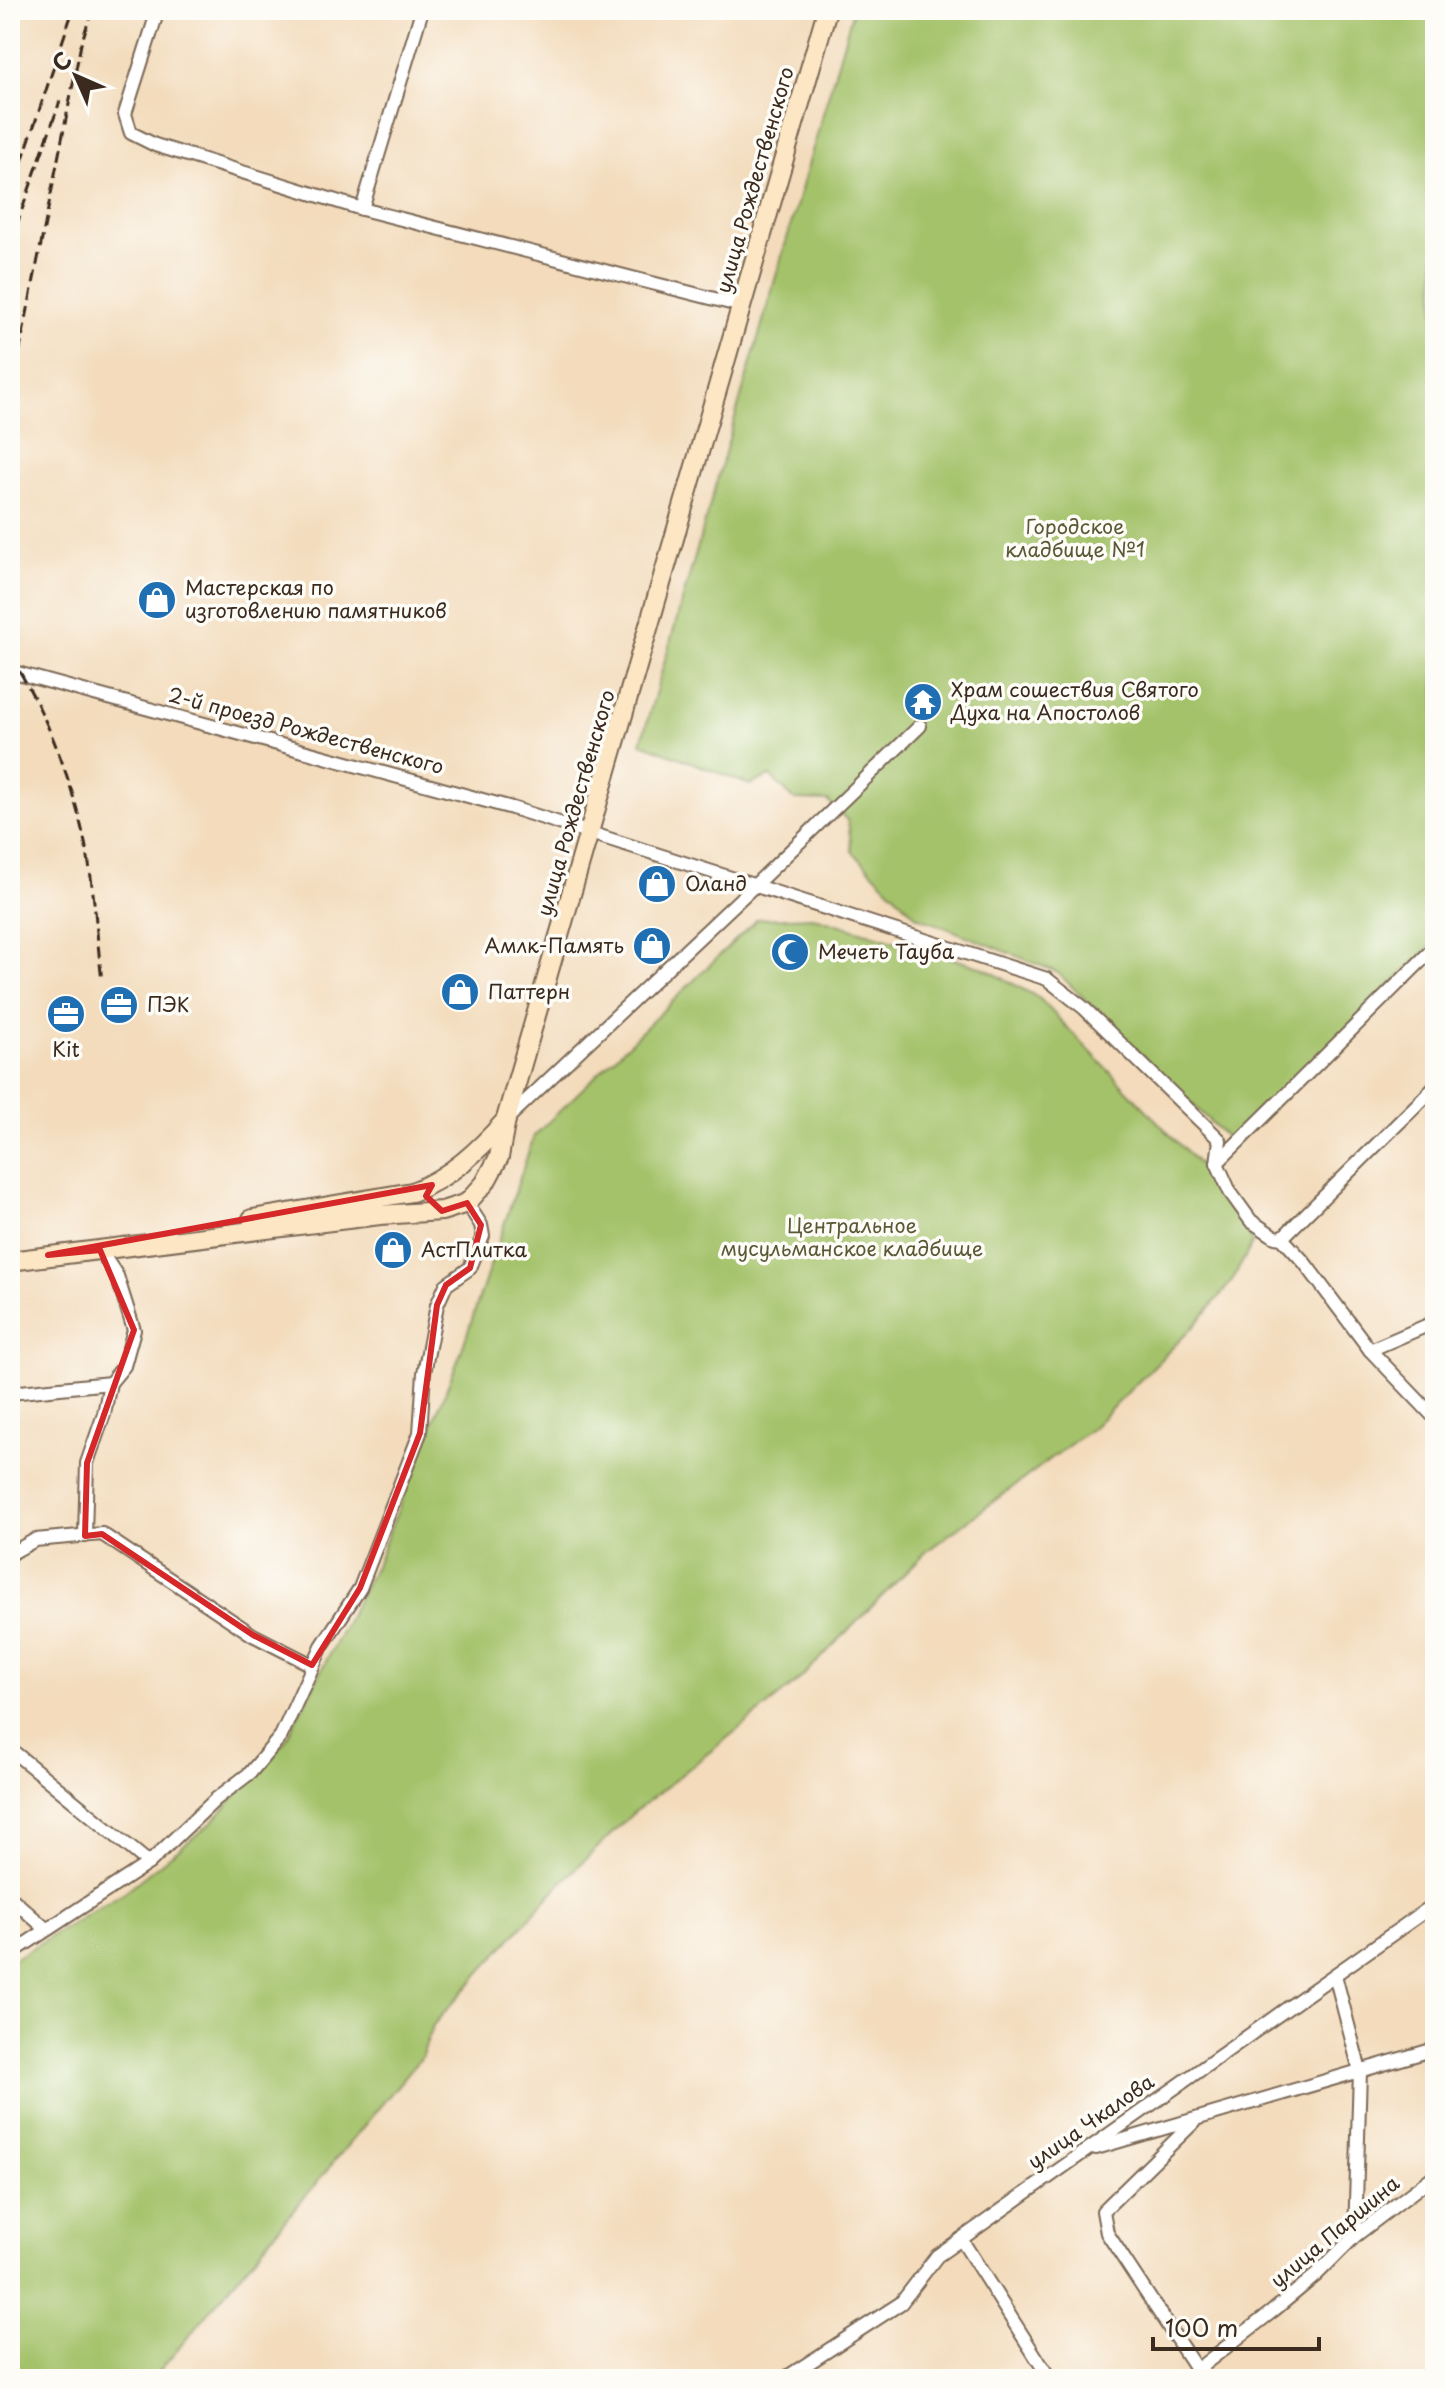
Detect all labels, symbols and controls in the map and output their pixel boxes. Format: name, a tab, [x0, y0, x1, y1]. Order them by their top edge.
north arrow	[36, 36, 116, 116]
text: С	[43, 43, 78, 78]
street label: улица Рождественского	[707, 63, 801, 296]
park label: Городское кладбище №1	[1005, 511, 1145, 564]
place label: Мастерская по изготовлению памятников	[185, 572, 447, 625]
shop icon: Мастерская по изготовлению памятников	[136, 579, 178, 621]
place label: Храм сошествия Святого Духа на Апостолов	[950, 674, 1199, 727]
street label: 2-й проезд Рождественского	[165, 679, 447, 781]
temple icon: Храм сошествия Святого Духа на Апостолов	[902, 681, 944, 723]
street label: улица Рождественского	[528, 686, 622, 919]
shop icon: Оланд	[636, 863, 678, 905]
place label: Оланд	[685, 868, 747, 898]
shop icon: Амлк-Память	[631, 925, 673, 967]
place label: Амлк-Память	[485, 930, 624, 960]
mosque icon: Мечеть Тауба	[769, 931, 811, 973]
place label: Мечеть Тауба	[818, 936, 955, 966]
shop icon: Паттерн	[439, 971, 481, 1013]
place label: Паттерн	[488, 976, 570, 1006]
office icon: ПЭК	[98, 984, 140, 1026]
place label: ПЭК	[147, 989, 189, 1019]
office icon: Kit	[45, 993, 87, 1035]
place label: Kit	[52, 1034, 80, 1064]
park label: Центральное мусульманское кладбище	[721, 1210, 983, 1263]
shop icon: АстПлитка	[372, 1229, 414, 1271]
place label: АстПлитка	[421, 1234, 527, 1264]
street label: улица Чкалова	[1021, 2066, 1160, 2176]
street label: улица Паршина	[1263, 2168, 1406, 2294]
scale bar	[1153, 2301, 1319, 2351]
text: 100 m	[1165, 2309, 1238, 2345]

